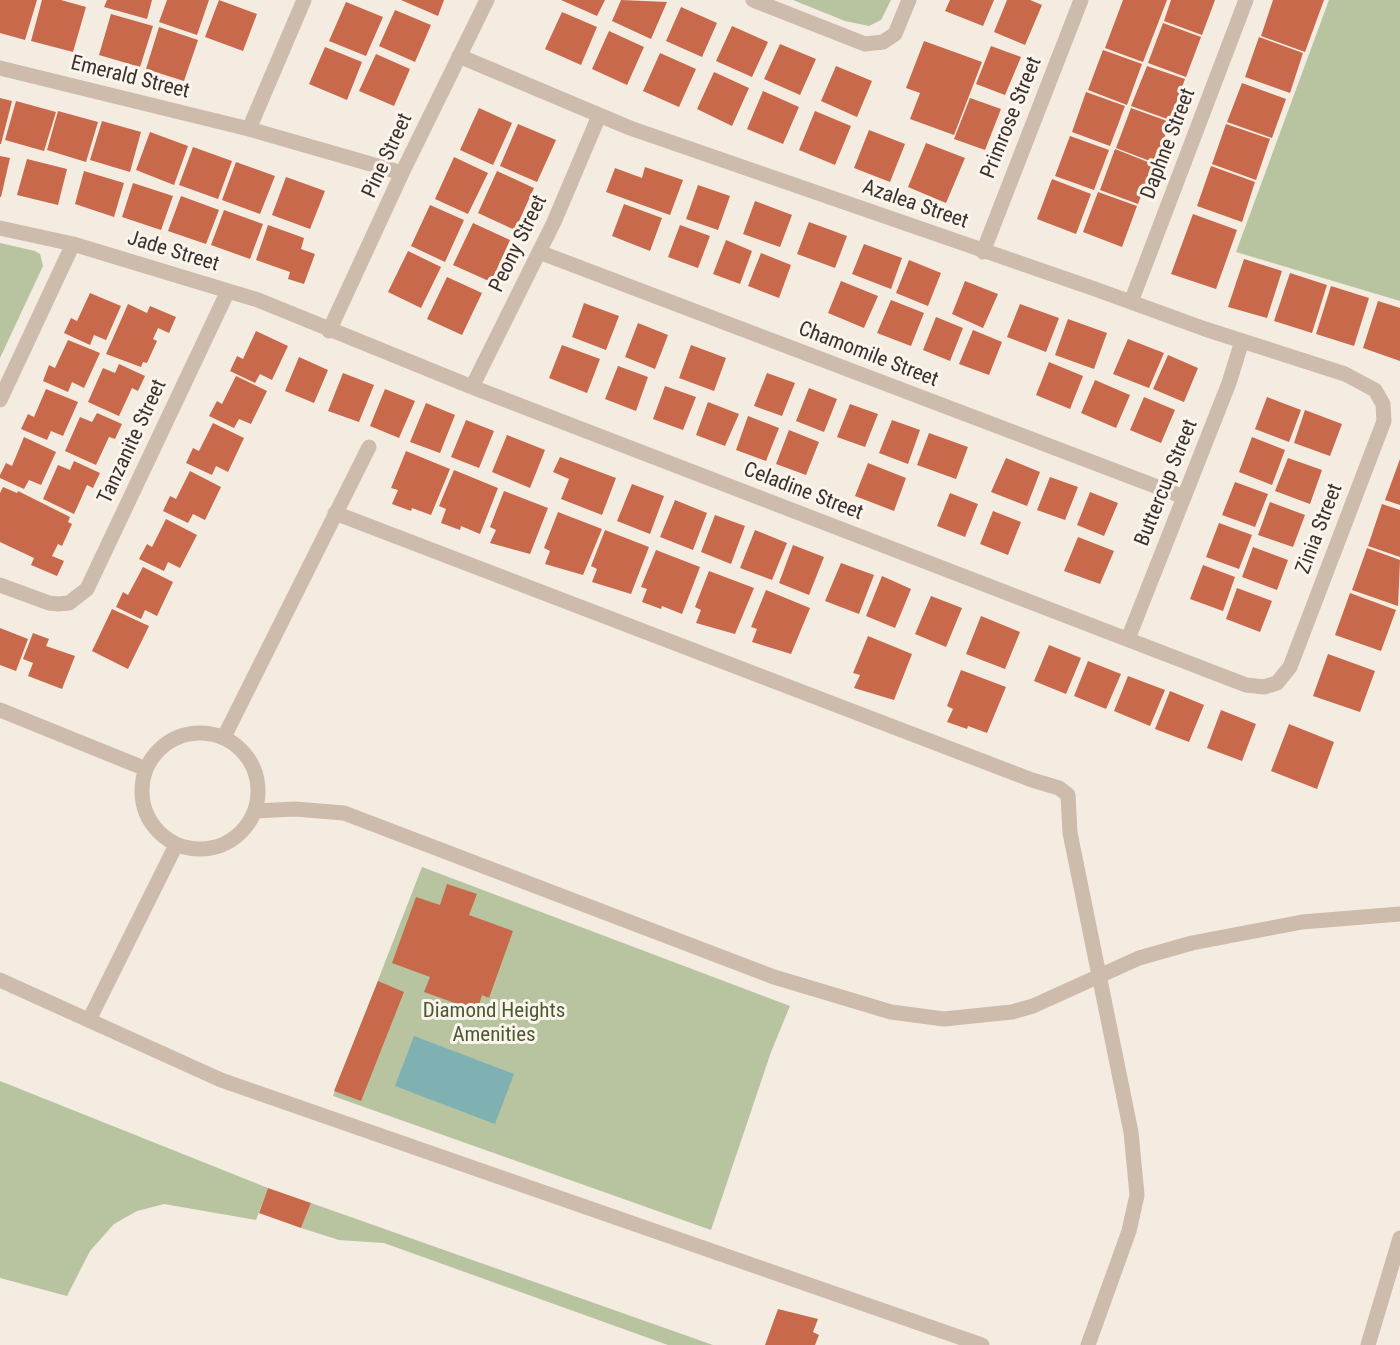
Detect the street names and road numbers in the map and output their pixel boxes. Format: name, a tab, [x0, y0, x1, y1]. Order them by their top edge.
street label: Emerald Street	[68, 51, 192, 105]
street label: Primrose Street	[976, 54, 1048, 182]
street label: Daphne Street	[1136, 85, 1202, 203]
street label: Pine Street	[357, 110, 419, 202]
street label: Azalea Street	[859, 175, 971, 235]
street label: Peony Street	[485, 191, 553, 297]
street label: Jade Street	[124, 226, 222, 278]
street label: Chamomile Street	[795, 317, 941, 393]
street label: Tanzanite Street	[93, 376, 173, 508]
street label: Buttercup Street	[1130, 416, 1204, 550]
street label: Celadine Street	[740, 458, 866, 526]
street label: Zinia Street	[1291, 480, 1349, 578]

